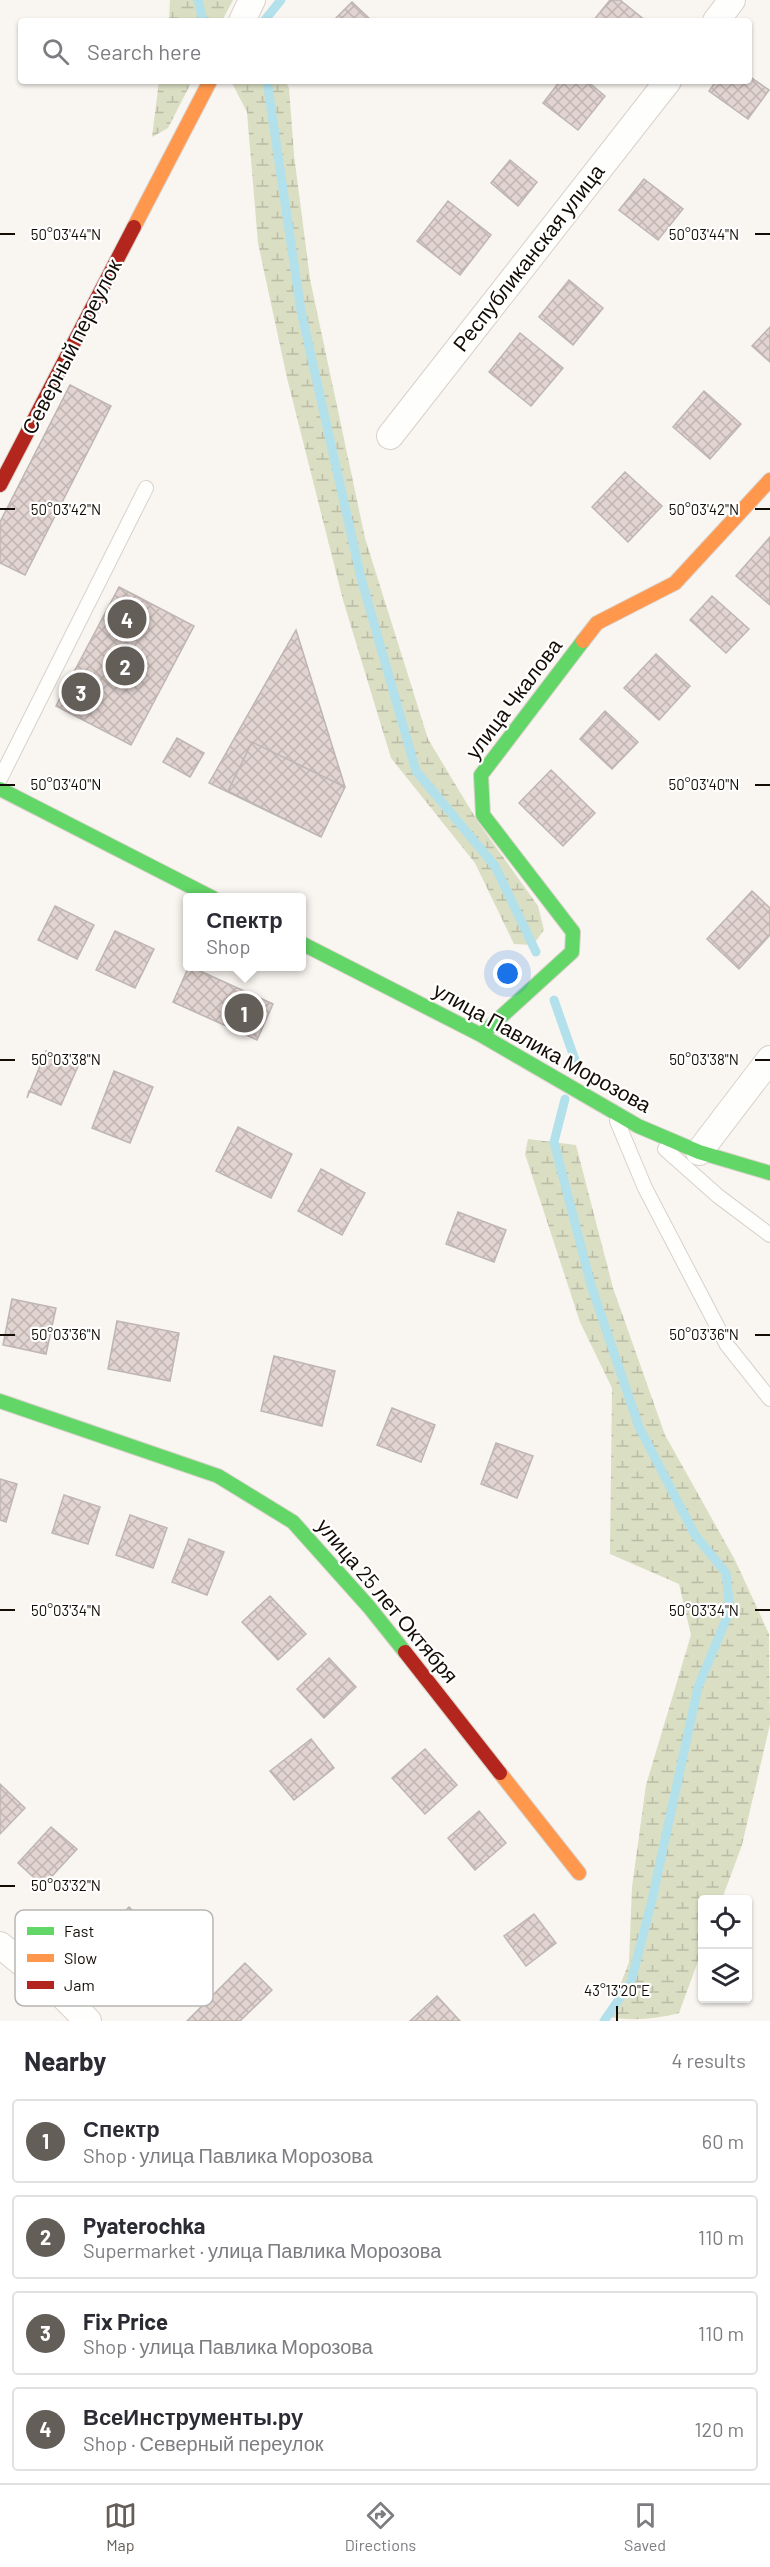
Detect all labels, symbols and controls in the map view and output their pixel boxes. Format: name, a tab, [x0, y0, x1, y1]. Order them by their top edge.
search box	[18, 18, 752, 84]
icon: search	[39, 35, 72, 68]
text: Search here	[87, 38, 201, 64]
street label: Республиканская улица	[447, 158, 609, 356]
text: 50°03'44"N	[31, 225, 101, 243]
text: 50°03'44"N	[669, 225, 739, 243]
street label: Северный переулок	[16, 254, 126, 438]
text: 50°03'42"N	[31, 500, 101, 518]
text: 50°03'42"N	[669, 500, 739, 518]
pin: 4	[108, 596, 146, 642]
street label: улица Чкалова	[459, 633, 566, 763]
pin: 2	[106, 644, 144, 688]
pin: 3	[62, 670, 100, 714]
text: 50°03'40"N	[31, 775, 101, 793]
text: 50°03'40"N	[669, 775, 739, 793]
popup	[183, 893, 306, 971]
text: Спектр	[206, 906, 283, 932]
text: Shop	[206, 934, 250, 958]
your location	[493, 959, 522, 988]
street label: улица Павлика Морозова	[429, 976, 656, 1117]
pin: 1	[224, 990, 264, 1036]
text: 50°03'38"N	[31, 1050, 101, 1068]
text: 50°03'38"N	[669, 1050, 739, 1068]
text: 50°03'36"N	[31, 1325, 101, 1343]
text: 50°03'36"N	[669, 1325, 739, 1343]
street label: улица 25 лет Октября	[312, 1513, 464, 1687]
text: 50°03'34"N	[31, 1601, 101, 1619]
text: 50°03'34"N	[669, 1601, 739, 1619]
text: 50°03'32"N	[31, 1876, 101, 1894]
map controls	[698, 1895, 752, 2003]
button: locate	[698, 1895, 752, 1949]
legend	[15, 1910, 213, 2006]
text: Fast	[64, 1921, 94, 1940]
text: Slow	[64, 1948, 97, 1967]
button: layers	[698, 1949, 752, 2003]
text: Jam	[64, 1975, 95, 1994]
text: 43°13'20"E	[584, 1981, 650, 1999]
text: Nearby	[24, 2045, 106, 2076]
text: 4 results	[671, 2048, 746, 2072]
text: Спектр	[83, 2115, 160, 2141]
text: 1	[42, 2129, 49, 2153]
text: 60 m	[702, 2129, 744, 2153]
text: Shop · улица Павлика Морозова	[83, 2143, 373, 2167]
text: Pyaterochka	[83, 2212, 205, 2238]
text: 2	[40, 2225, 51, 2249]
text: 110 m	[698, 2225, 744, 2249]
text: Supermarket · улица Павлика Морозова	[83, 2238, 441, 2262]
text: Fix Price	[83, 2308, 168, 2334]
text: 3	[40, 2321, 51, 2345]
text: 110 m	[698, 2321, 744, 2345]
text: Shop · улица Павлика Морозова	[83, 2334, 373, 2358]
text: ВсеИнструменты.ру	[83, 2403, 303, 2429]
text: 4	[39, 2417, 52, 2441]
text: 120 m	[694, 2417, 744, 2441]
text: Shop · Северный переулок	[83, 2431, 324, 2455]
tab: Map	[104, 2499, 137, 2554]
tab: Directions	[345, 2499, 416, 2554]
tab: Saved	[624, 2499, 666, 2554]

